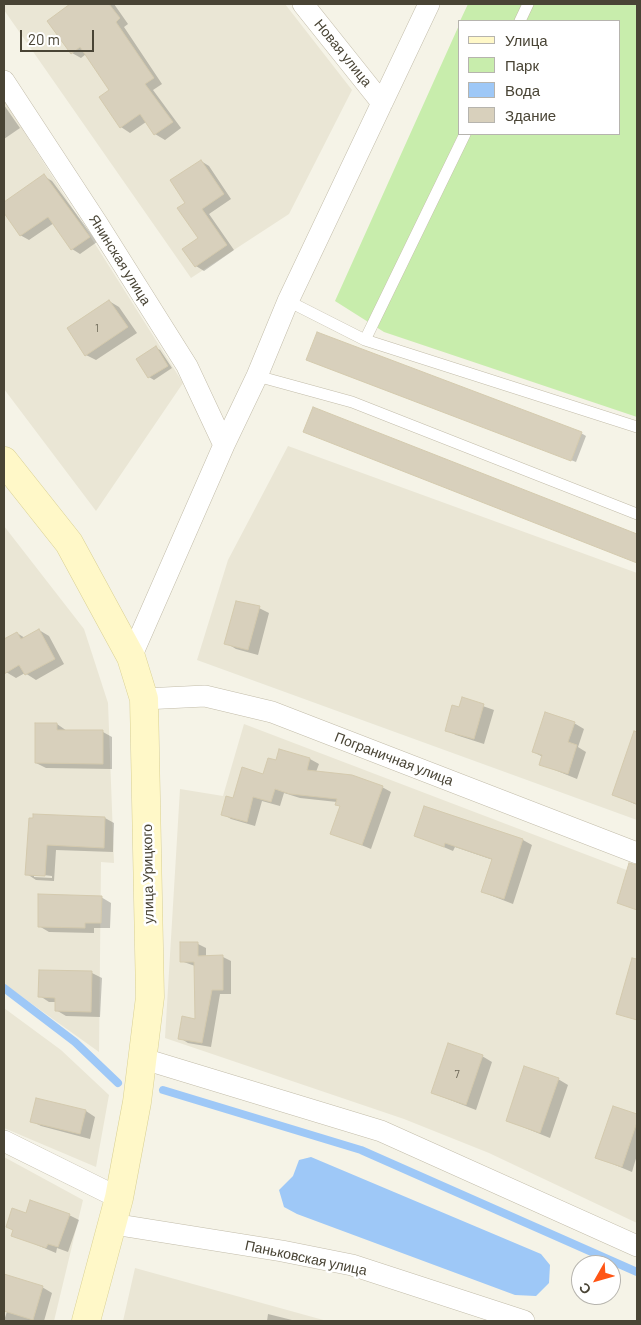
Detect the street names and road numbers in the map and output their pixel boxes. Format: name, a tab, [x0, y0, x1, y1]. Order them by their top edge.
street label: Новая улица	[311, 16, 375, 90]
street label: Янинская улица	[85, 212, 155, 308]
street label: Пограничная улица	[332, 729, 456, 789]
street label: улица Урицкого	[139, 824, 157, 924]
street label: Паньковская улица	[243, 1237, 369, 1279]

